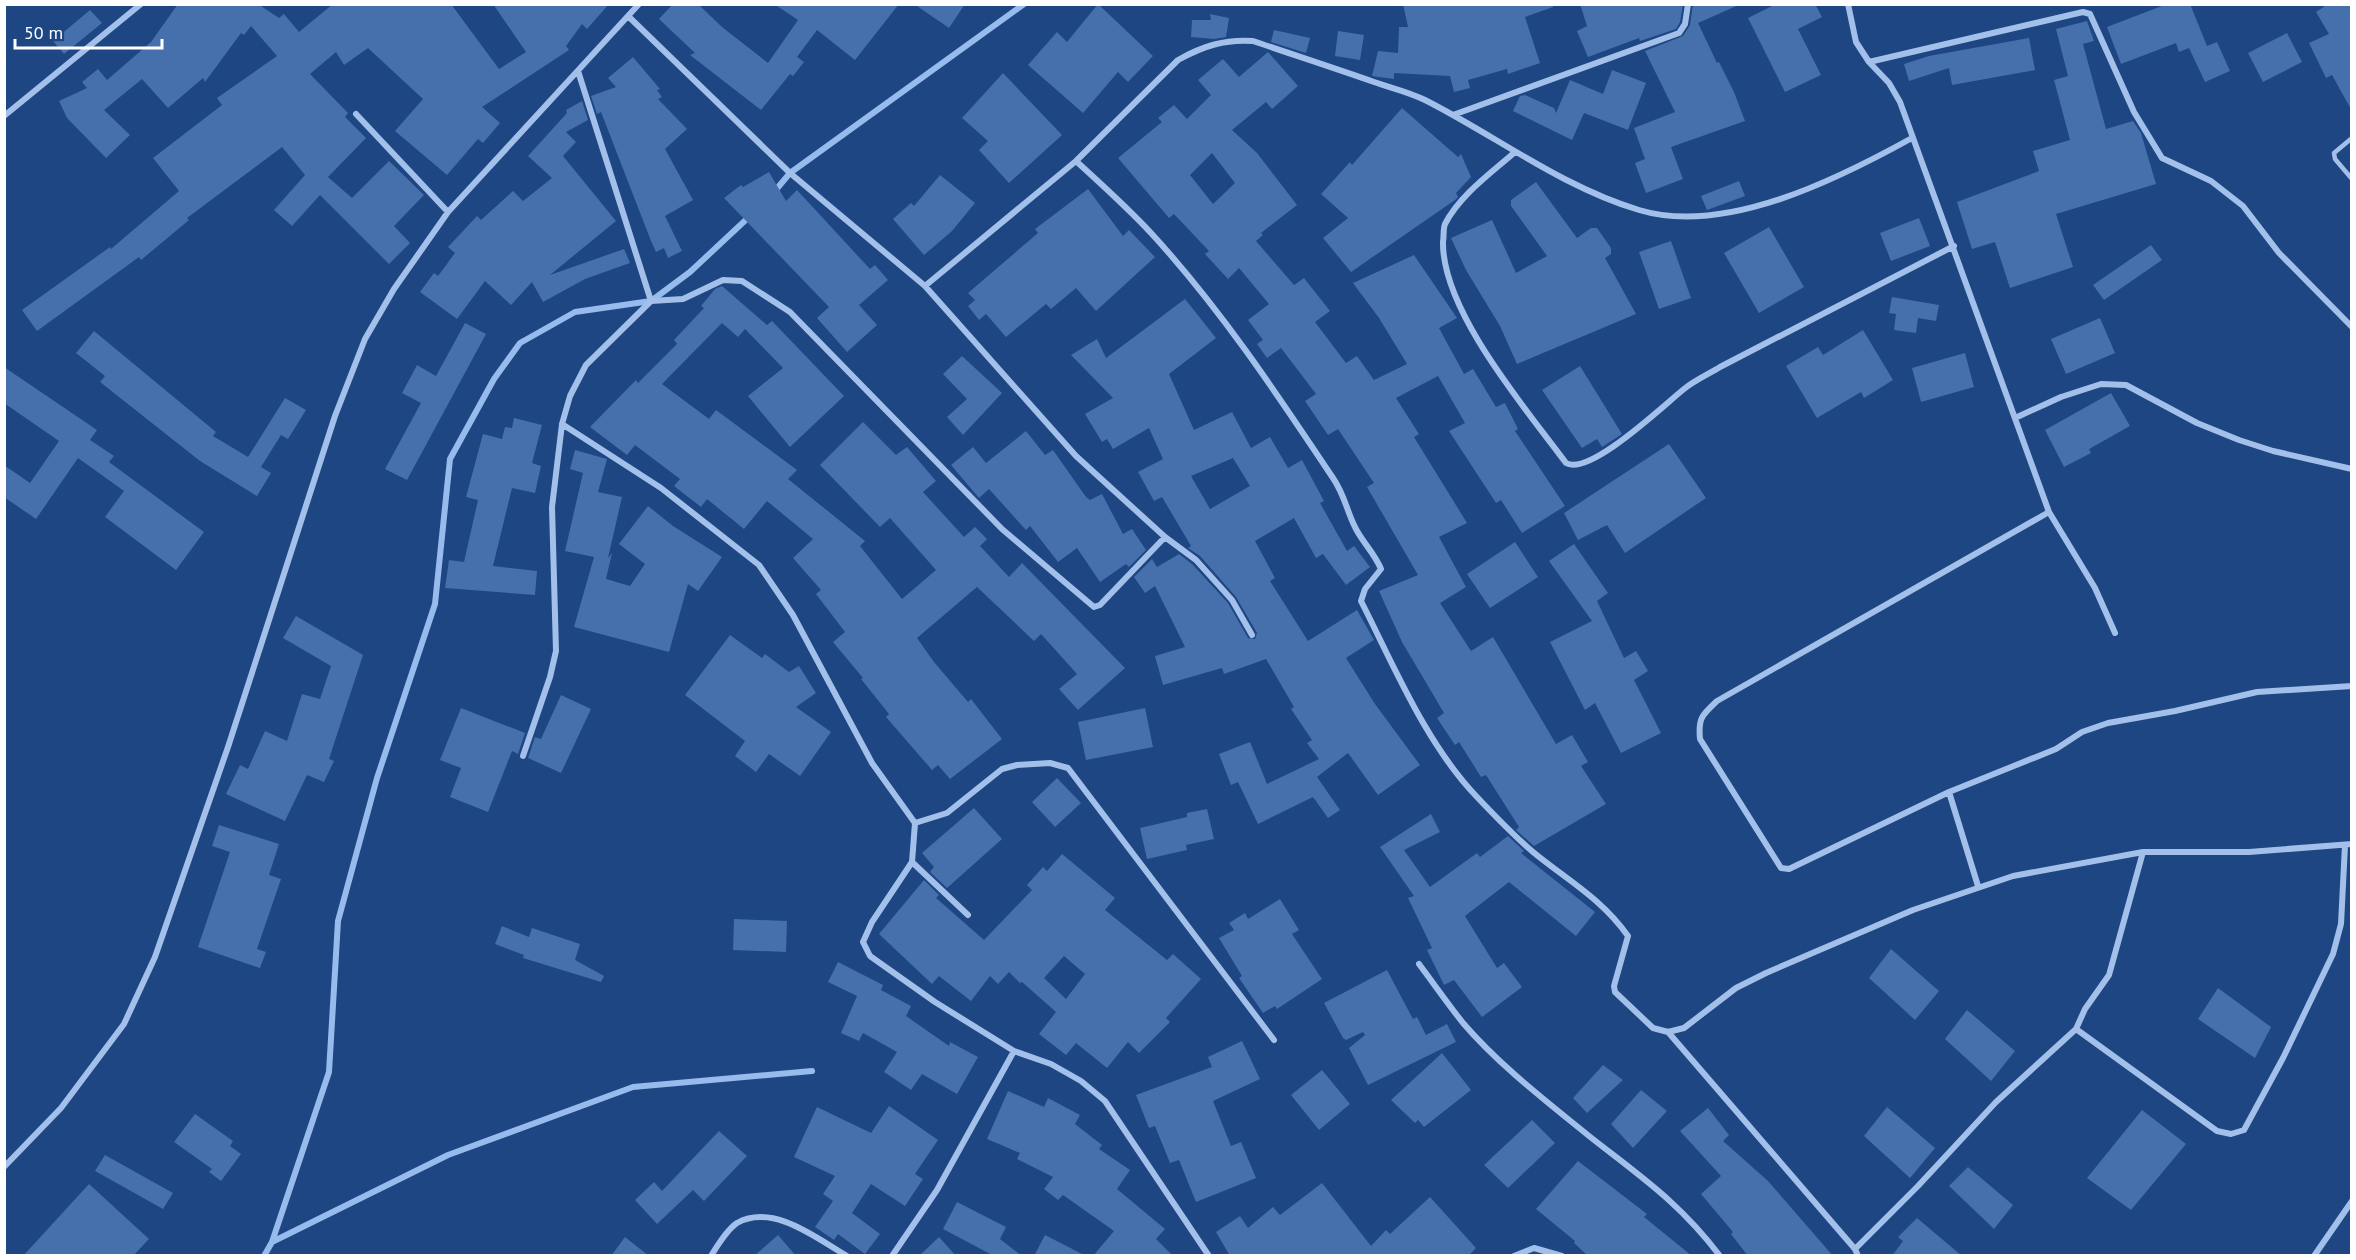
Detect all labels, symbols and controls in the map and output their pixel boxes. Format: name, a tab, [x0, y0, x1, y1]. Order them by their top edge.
scale bar	[15, 12, 162, 50]
text: 50 m	[24, 21, 63, 44]

